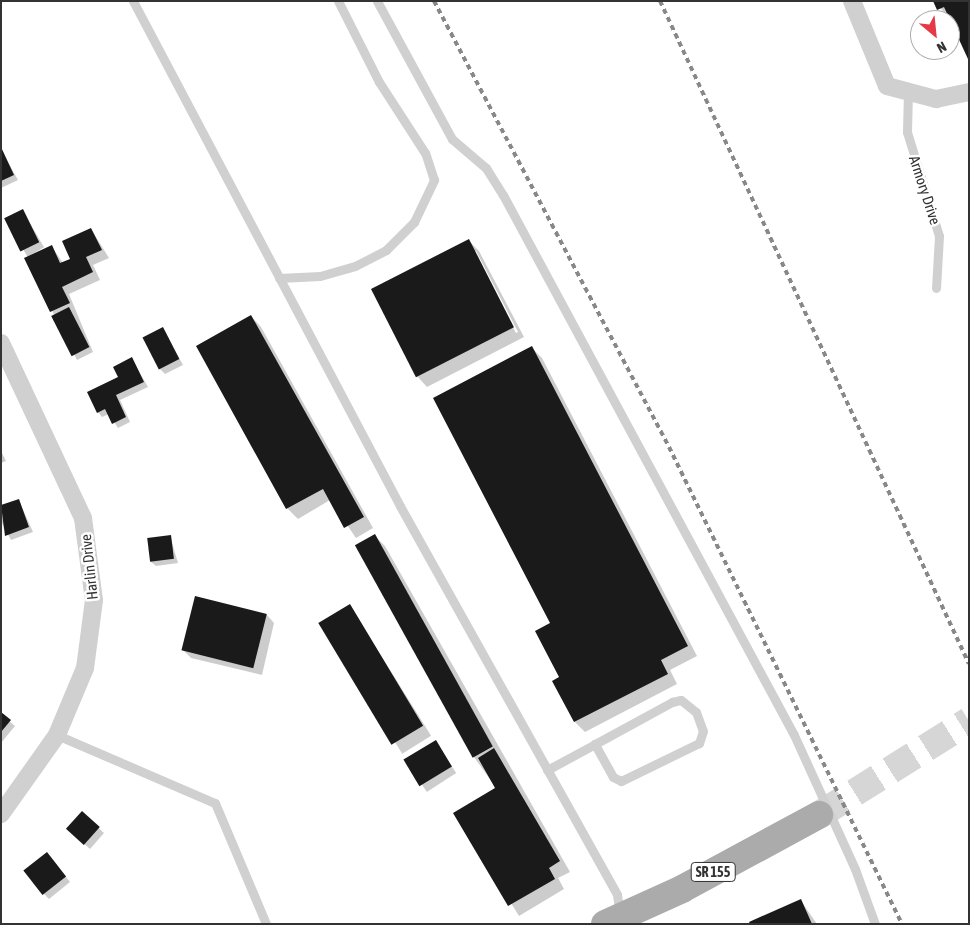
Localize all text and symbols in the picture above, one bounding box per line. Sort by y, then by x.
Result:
north arrow [910,10,960,60]
text: N [934,38,949,56]
street label: Armory Drive [905,153,945,227]
street label: Harlin Drive [77,533,101,601]
road number: SR 155 [690,860,736,884]

